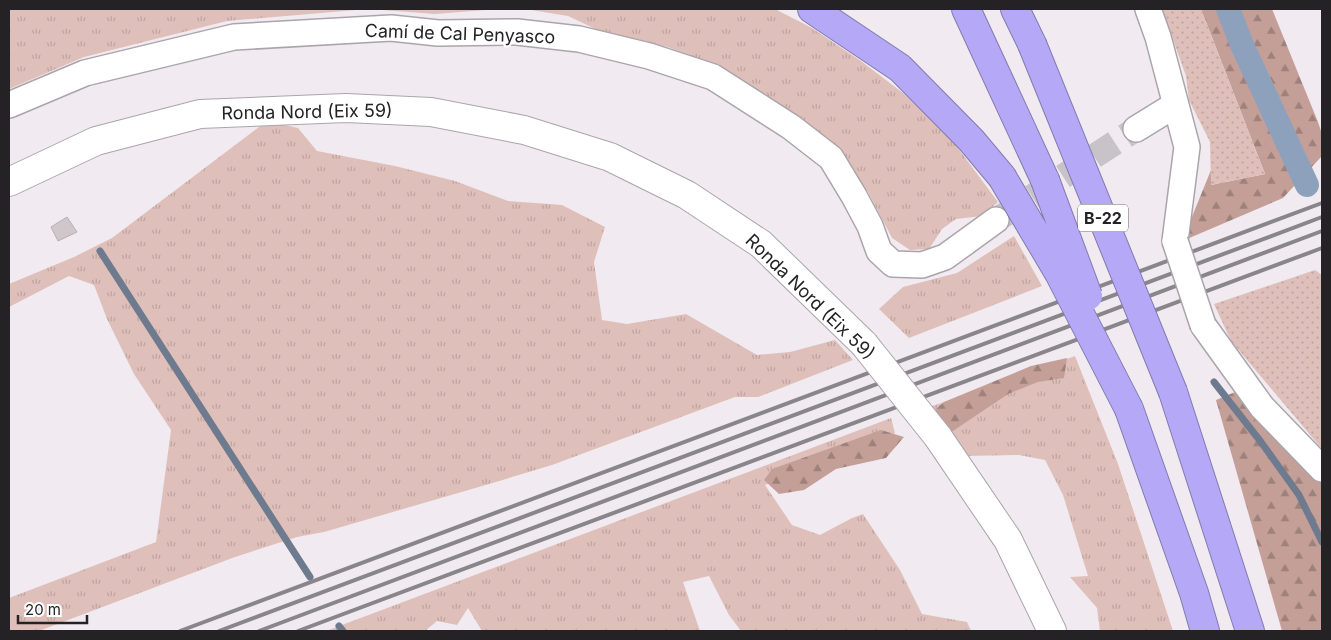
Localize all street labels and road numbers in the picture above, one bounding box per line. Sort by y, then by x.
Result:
street label: Camí de Cal Penyasco [364,20,556,47]
street label: Ronda Nord (Eix 59) [221,100,393,123]
road number: B-22 [1078,204,1128,232]
street label: Ronda Nord (Eix 59) [741,230,879,364]

